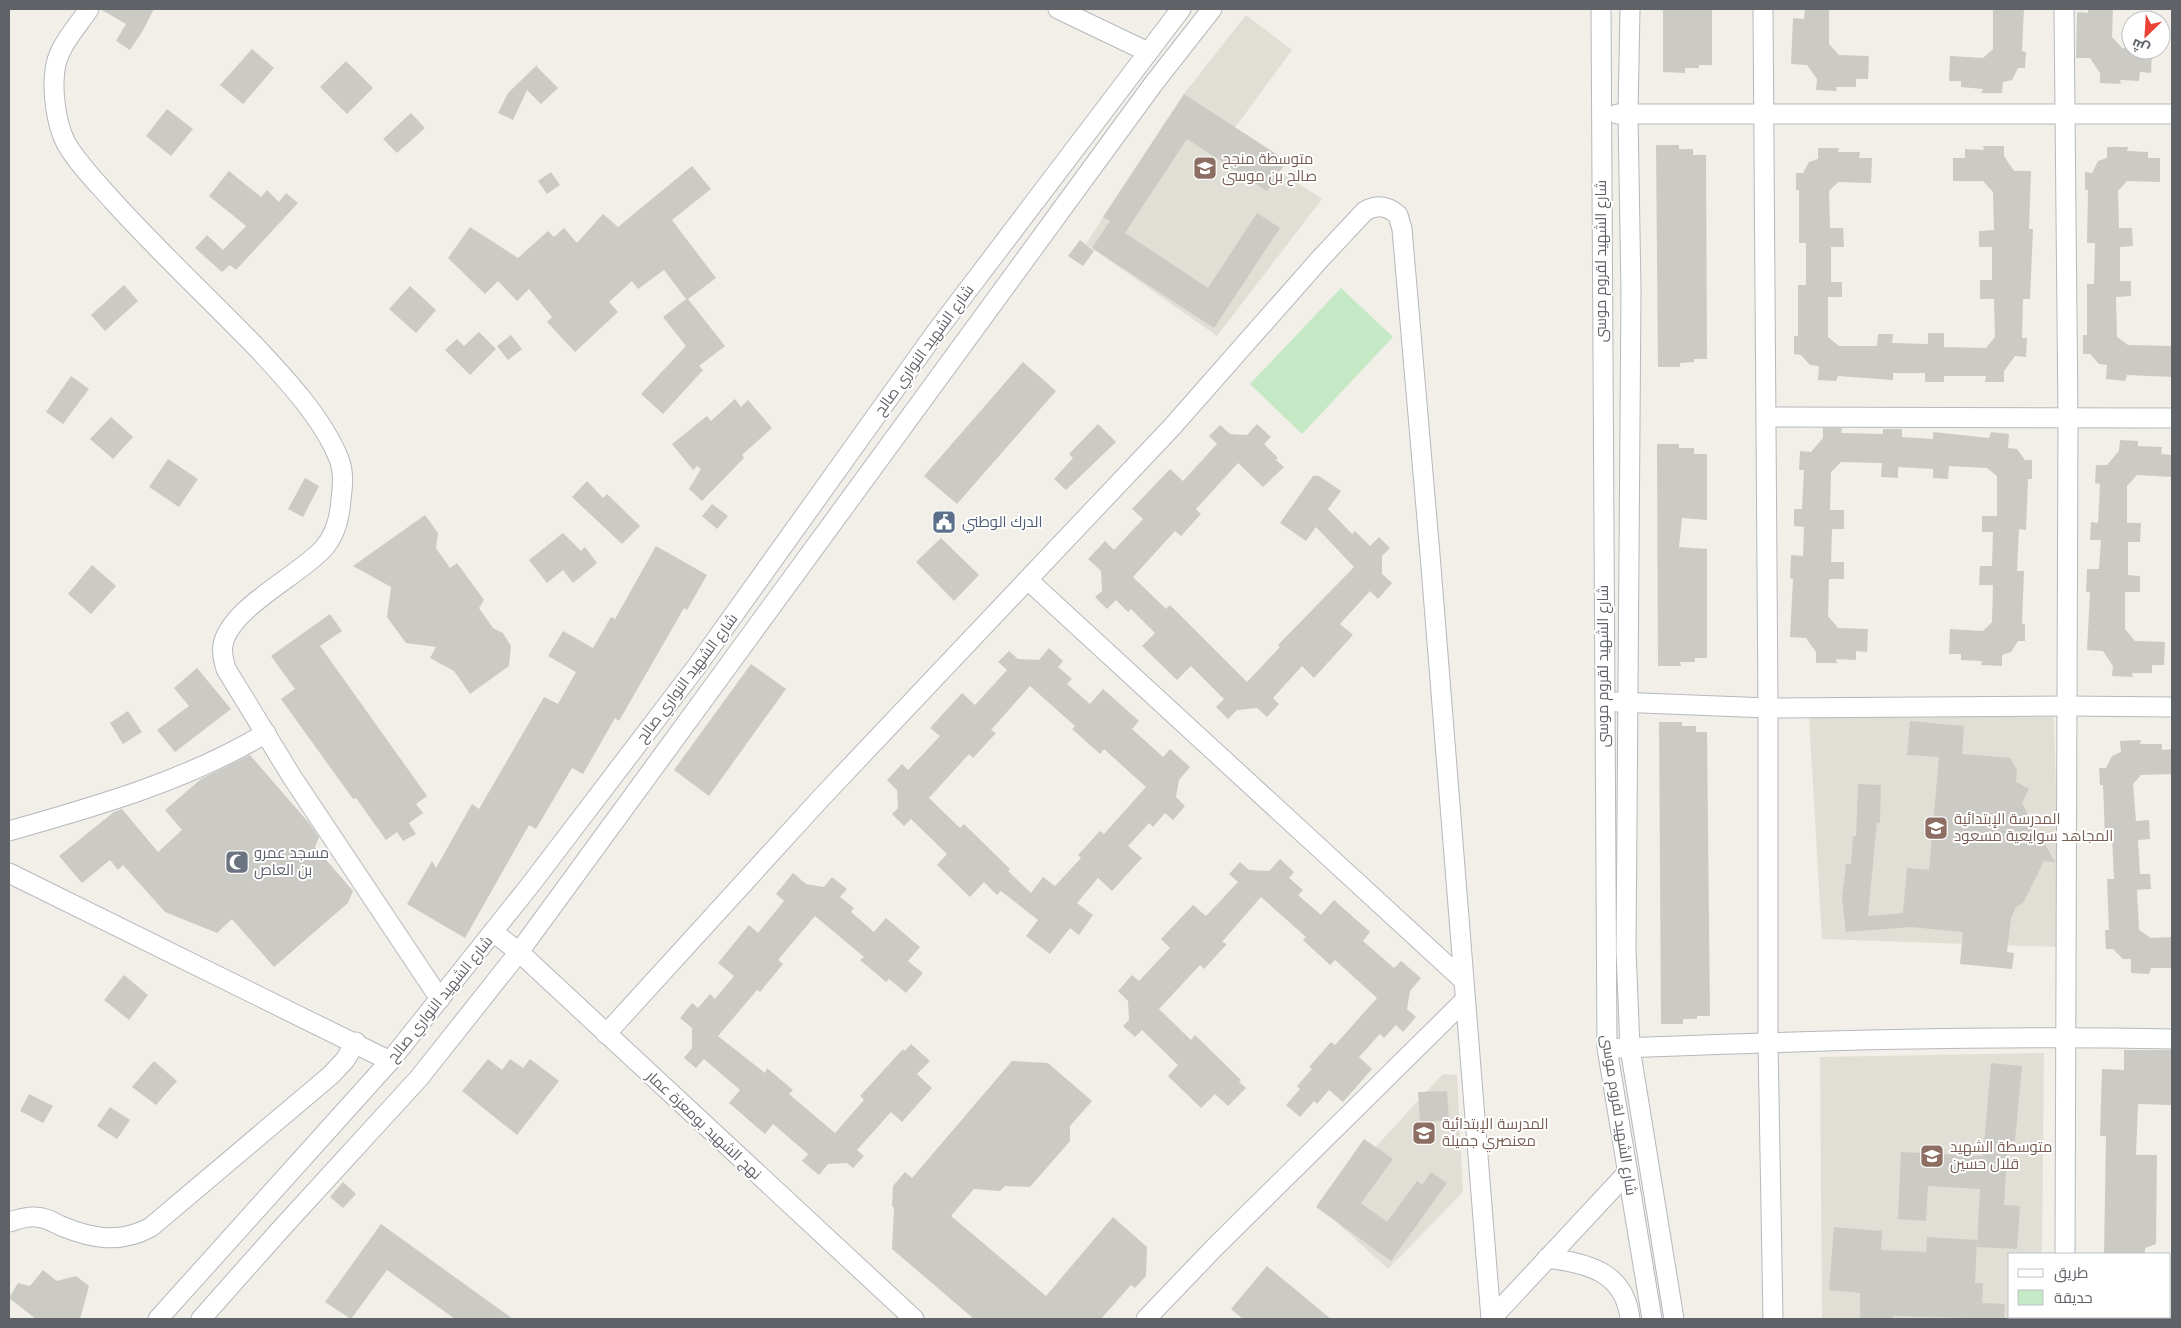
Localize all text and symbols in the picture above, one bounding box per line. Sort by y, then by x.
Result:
north arrow [2121,10,2171,60]
text: ش [2128,35,2152,60]
place label: متوسطة منجح صالح بن موسى [1222,148,1317,187]
school or university icon: متوسطة منجح صالح بن موسى [1192,155,1218,181]
street label: شارع الشهيد لقروم موسى [1590,180,1612,342]
street label: شارع الشهيد النواري صالح [869,280,980,421]
public building icon: الدرك الوطني [931,509,957,535]
place label: الدرك الوطني [962,511,1042,534]
street label: شارع الشهيد لقروم موسى [1592,585,1614,747]
street label: شارع الشهيد النواري صالح [631,609,744,748]
place label: المدرسة الإبتدائية المجاهد سوايعية مسعود [1954,808,2113,845]
school or university icon: المدرسة الإبتدائية المجاهد سوايعية مسعود [1923,815,1949,841]
place label: مسجد عمرو بن العاص [254,842,329,880]
mosque icon: مسجد عمرو بن العاص [224,849,250,875]
street label: شارع الشهيد النواري صالح [382,931,499,1068]
street label: شارع الشهيد لقروم موسى [1595,1033,1643,1197]
street label: نهج الشهيد بومعزة عمار [641,1065,767,1184]
place label: المدرسة الإبتدائية معنصري جميلة [1442,1113,1548,1153]
school or university icon: المدرسة الإبتدائية معنصري جميلة [1411,1120,1437,1146]
place label: متوسطة الشهيد قلال حسين [1950,1136,2052,1174]
school or university icon: متوسطة الشهيد قلال حسين [1919,1143,1945,1169]
legend [2008,1253,2171,1318]
text: طريق [2054,1262,2088,1283]
text: حديقة [2054,1287,2093,1307]

